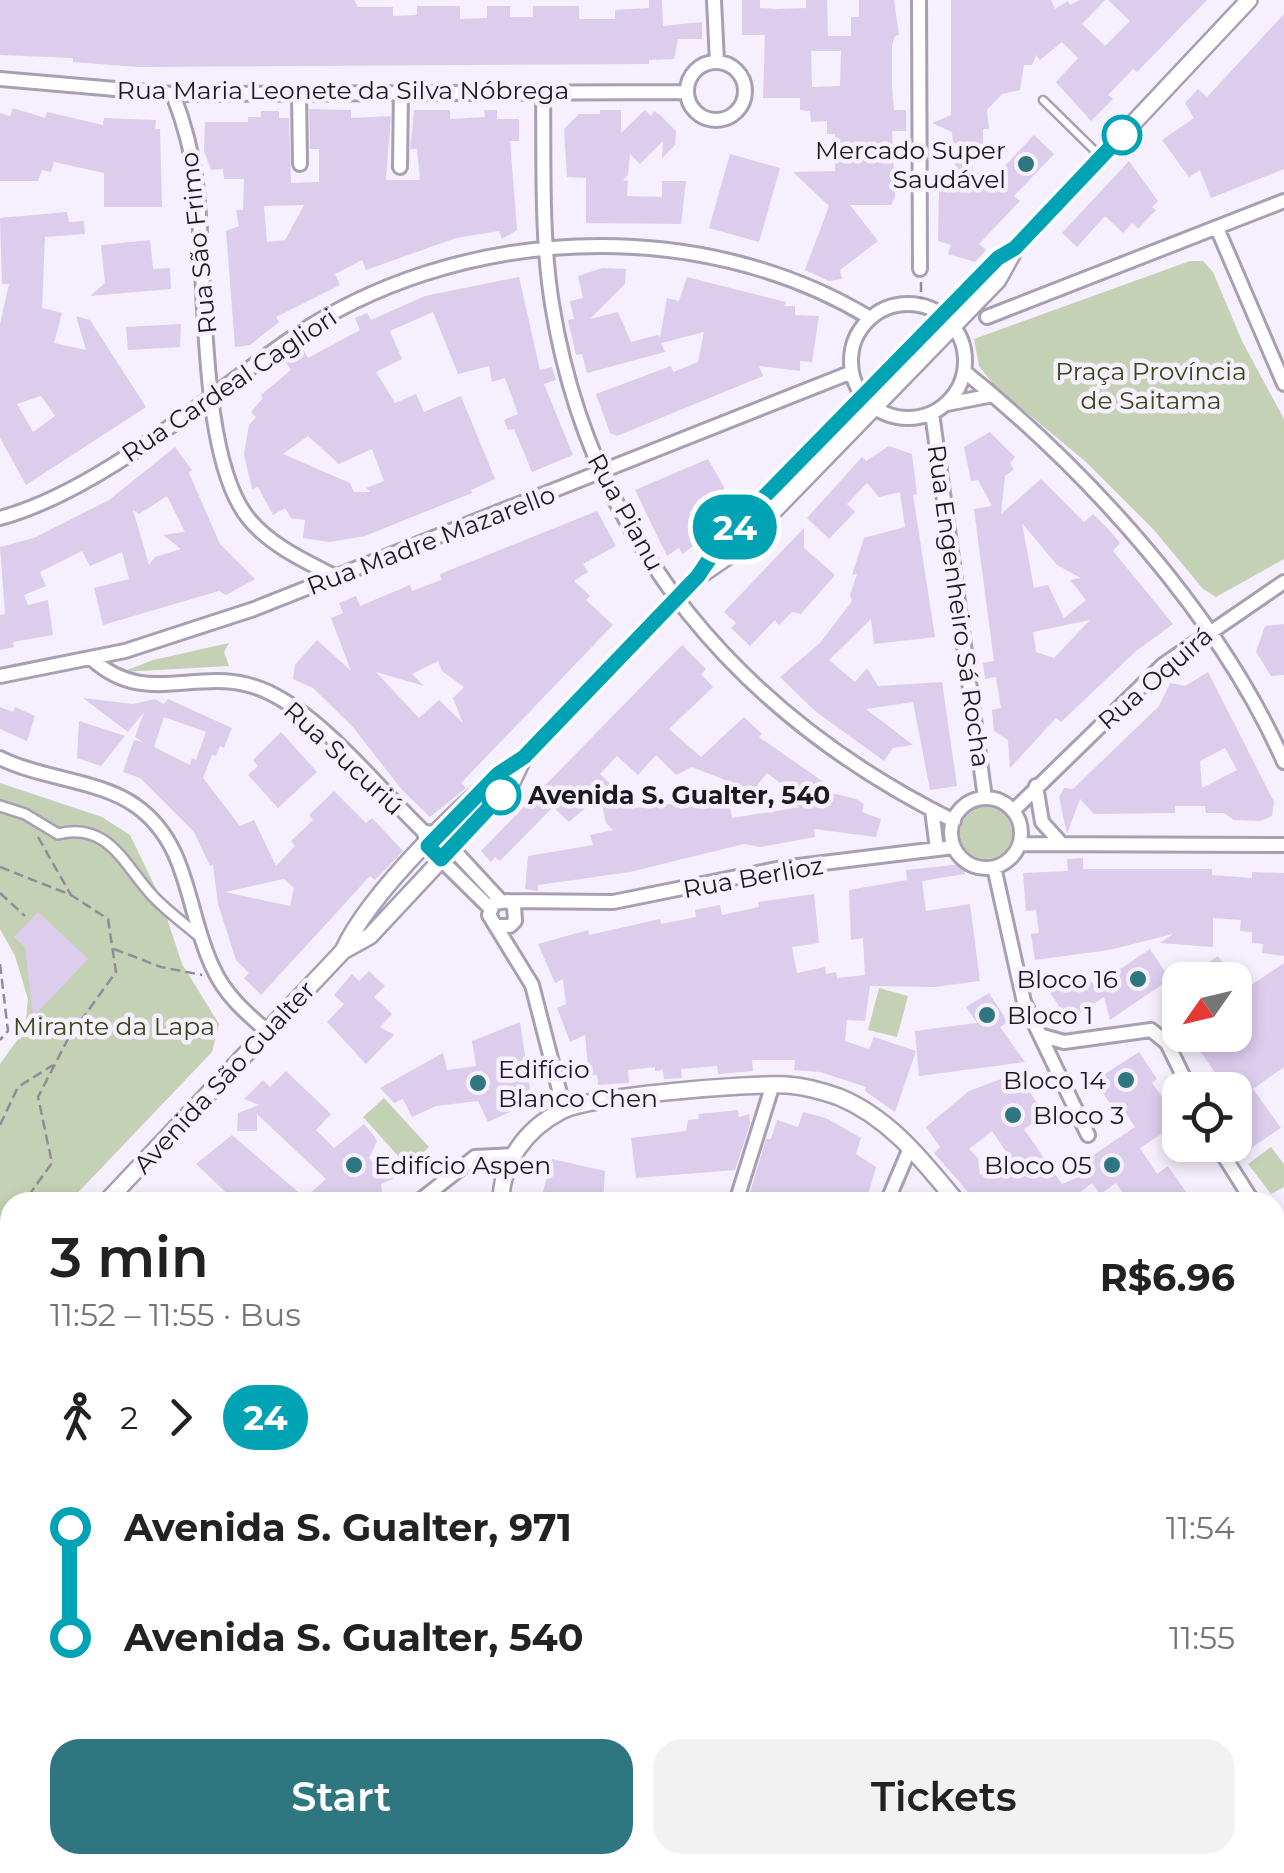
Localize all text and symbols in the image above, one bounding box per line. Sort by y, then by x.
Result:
street label: Rua Maria Leonete da Silva Nóbrega [117,75,569,105]
unlabelled marker [1103,116,1141,154]
place label: Mercado Super Saudável [815,135,1006,194]
street label: Rua São Frimo [174,151,222,335]
marker: Mercado Super Saudável [1015,153,1037,175]
street label: Rua Cardeal Cagliori [116,302,342,468]
park label: Praça Província de Saitama [1055,356,1247,415]
street label: Rua Engenheiro Sá Rocha [921,443,997,769]
street label: Rua Pianu [582,448,670,576]
street label: Rua Madre Mazarello [303,479,559,601]
line badge: 24 [690,494,780,560]
text: 24 [713,506,757,549]
street label: Rua Oquirá [1092,620,1218,736]
street label: Rua Sucuriú [278,695,410,821]
marker: Avenida S. Gualter, 540 [482,776,520,814]
place label: Avenida S. Gualter, 540 [527,780,830,810]
street label: Rua Berlioz [681,850,825,904]
north arrow [1162,962,1252,1052]
map controls [1162,962,1252,1162]
place label: Bloco 16 [1016,964,1118,994]
marker: Bloco 16 [1127,968,1149,990]
street label: Avenida São Gualter [127,975,321,1179]
place label: Bloco 1 [1007,1000,1093,1030]
marker: Bloco 1 [976,1004,998,1026]
park label: Mirante da Lapa [13,1011,215,1041]
place label: Edifício Blanco Chen [498,1054,658,1113]
place label: Bloco 14 [1003,1065,1106,1095]
marker: Bloco 14 [1115,1069,1137,1091]
marker: Edifício Blanco Chen [467,1072,489,1094]
button: locate [1162,1072,1252,1162]
place label: Bloco 3 [1033,1100,1124,1130]
marker: Bloco 3 [1002,1104,1024,1126]
place label: Edifício Aspen [374,1150,551,1180]
place label: Bloco 05 [984,1150,1092,1180]
marker: Edifício Aspen [343,1154,365,1176]
marker: Bloco 05 [1101,1154,1123,1176]
text: 3 min [50,1224,209,1291]
text: R$6.96 [1100,1254,1235,1301]
text: 11:52 – 11:55 · Bus [50,1295,301,1334]
icon: walk [50,1390,105,1445]
icon: forward [153,1390,208,1445]
text: 24 [243,1396,288,1439]
text: 2 [120,1398,138,1437]
text: Avenida S. Gualter, 971 [124,1504,572,1551]
text: 11:54 [1166,1508,1235,1547]
text: Avenida S. Gualter, 540 [124,1614,584,1661]
text: 11:55 [1169,1618,1235,1657]
button: Start [50,1739,633,1854]
button: Tickets [653,1739,1235,1854]

